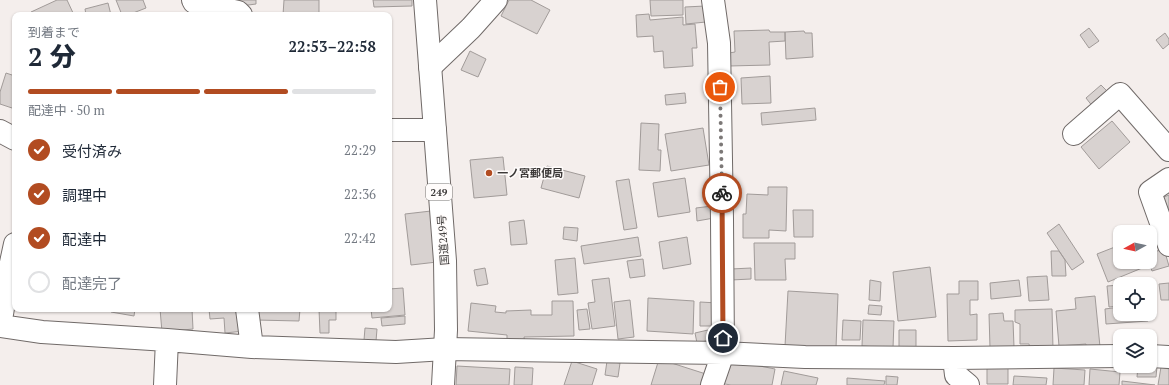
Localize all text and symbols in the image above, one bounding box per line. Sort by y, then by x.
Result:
text: 到着まで [28,23,80,41]
text: 22:53–22:58 [289,36,376,56]
text: 2 分 [28,39,76,73]
pin [703,70,737,104]
icon: bag [709,76,731,98]
text: 配達中 · 50 m [28,101,105,119]
icon: check [28,139,50,161]
text: 受付済み [62,141,122,161]
text: 22:29 [344,141,376,159]
place label: 一ノ宮郵便局 [497,166,563,180]
marker: 一ノ宮郵便局 [484,168,494,178]
courier [702,173,742,213]
icon: bike [711,182,733,204]
icon: check [28,183,50,205]
road number: 249 [426,184,452,200]
text: 調理中 [62,185,107,205]
text: 22:36 [344,185,376,203]
street label: 国道249号 [434,214,452,266]
north arrow [1113,225,1157,269]
map controls [1113,225,1157,373]
icon: check [28,227,50,249]
text: 配達中 [62,229,107,249]
text: 22:42 [344,229,376,247]
text: 配達完了 [62,273,122,293]
button: locate [1113,277,1157,321]
pin [706,321,740,355]
icon: home [712,327,734,349]
button: layers [1113,329,1157,373]

